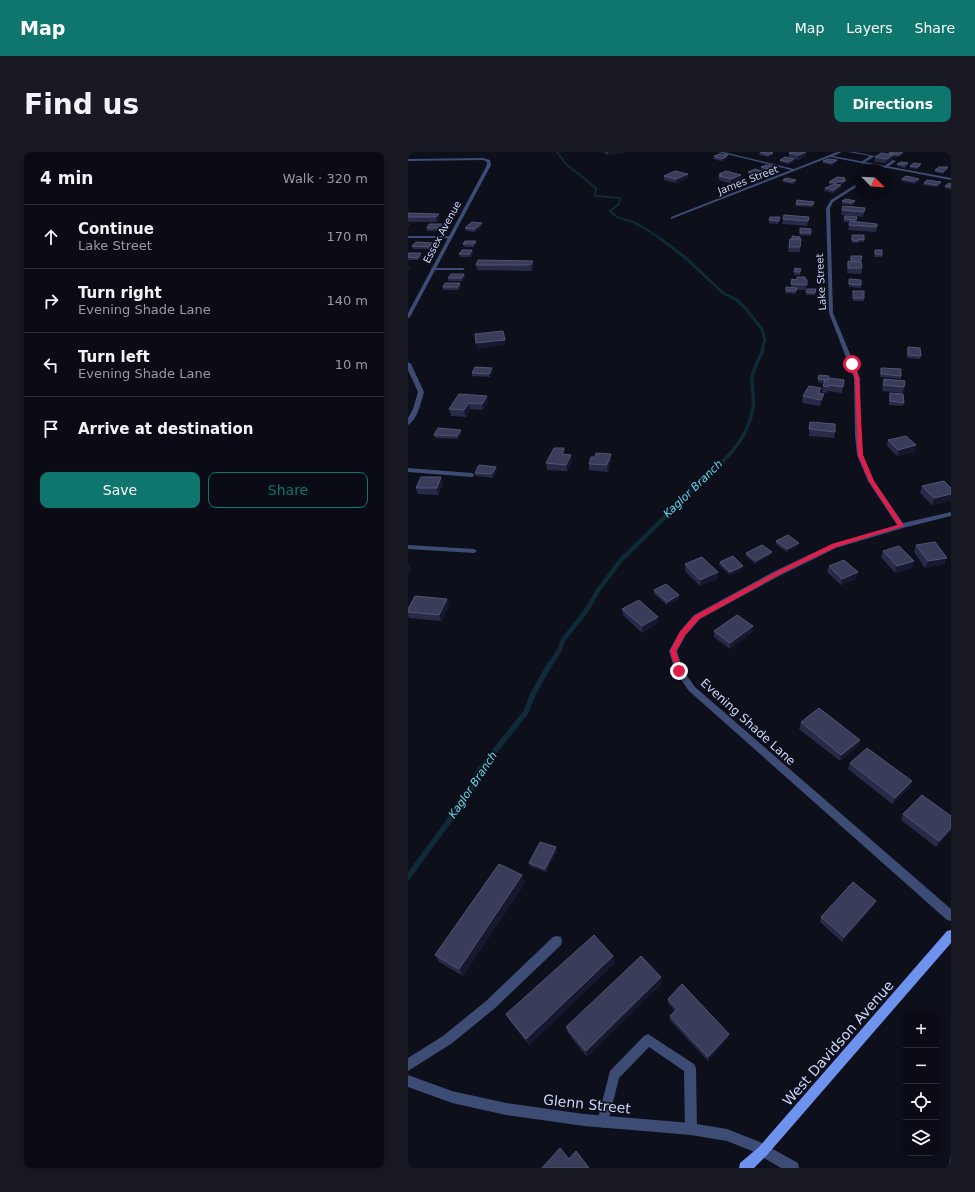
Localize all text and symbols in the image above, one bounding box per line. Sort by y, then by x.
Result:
text: Map [20,17,65,39]
text: Map [795,20,824,36]
text: Layers [846,20,893,36]
text: Share [915,20,955,36]
button: Directions [834,86,951,122]
text: Find us [24,88,139,121]
street label: James Street [715,163,780,197]
north arrow [855,164,891,200]
text: 4 min [40,168,93,188]
text: Walk · 320 m [283,171,368,186]
street label: Essex Avenue [421,199,463,265]
text: Continue [78,220,154,238]
icon: ahead [40,226,62,248]
text: 170 m [326,229,368,244]
text: Lake Street [78,238,152,253]
street label: Lake Street [814,253,828,311]
text: Turn right [78,284,162,302]
icon: right [40,290,62,312]
text: 140 m [326,293,368,308]
text: Evening Shade Lane [78,302,211,317]
text: Turn left [78,348,150,366]
icon: left [40,354,62,376]
route start [843,355,861,373]
text: 10 m [335,357,368,372]
text: Evening Shade Lane [78,366,211,381]
icon: arrive [40,418,62,440]
text: Arrive at destination [78,420,253,438]
water label: Kaglor Branch [661,458,725,520]
button: Save [40,472,200,508]
button: Share [208,472,368,508]
route end [670,662,688,680]
street label: Evening Shade Lane [698,676,798,768]
water label: Kaglor Branch [446,749,500,821]
street label: West Davidson Avenue [779,977,897,1109]
map controls [903,1012,939,1156]
button: + [903,1012,939,1048]
button: − [903,1048,939,1084]
button: locate [903,1084,939,1120]
street label: Glenn Street [542,1091,632,1117]
button: layers [903,1120,939,1156]

